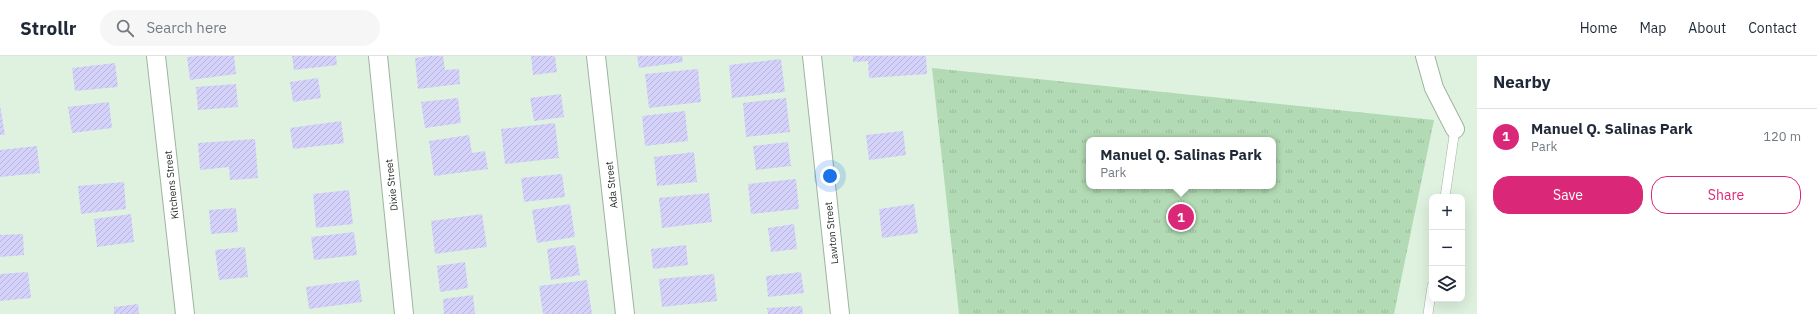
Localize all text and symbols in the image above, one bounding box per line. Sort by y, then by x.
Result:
search box [100,10,380,46]
text: Strollr [20,16,76,40]
icon: search [114,17,136,39]
text: Search here [146,18,227,37]
text: Home [1580,19,1617,37]
text: Map [1639,19,1666,37]
text: About [1688,19,1726,37]
text: Contact [1748,19,1797,37]
text: Nearby [1493,71,1551,93]
text: Manuel Q. Salinas Park [1531,119,1693,138]
text: 1 [1502,128,1510,145]
text: 120 m [1763,128,1801,145]
popup [1086,137,1276,189]
text: Park [1531,138,1557,155]
text: Manuel Q. Salinas Park [1100,145,1262,164]
street label: Kitchens Street [161,150,182,220]
street label: Dixie Street [382,158,401,212]
street label: Ada Street [603,160,620,209]
text: Park [1100,164,1126,181]
your location [820,166,840,186]
button: Save [1493,176,1643,214]
button: Share [1651,176,1801,214]
map controls [1429,194,1465,302]
button: + [1429,194,1465,230]
street label: Lawton Street [822,201,841,265]
pin: 1 [1168,202,1194,232]
button: − [1429,230,1465,266]
button: layers [1429,266,1465,302]

